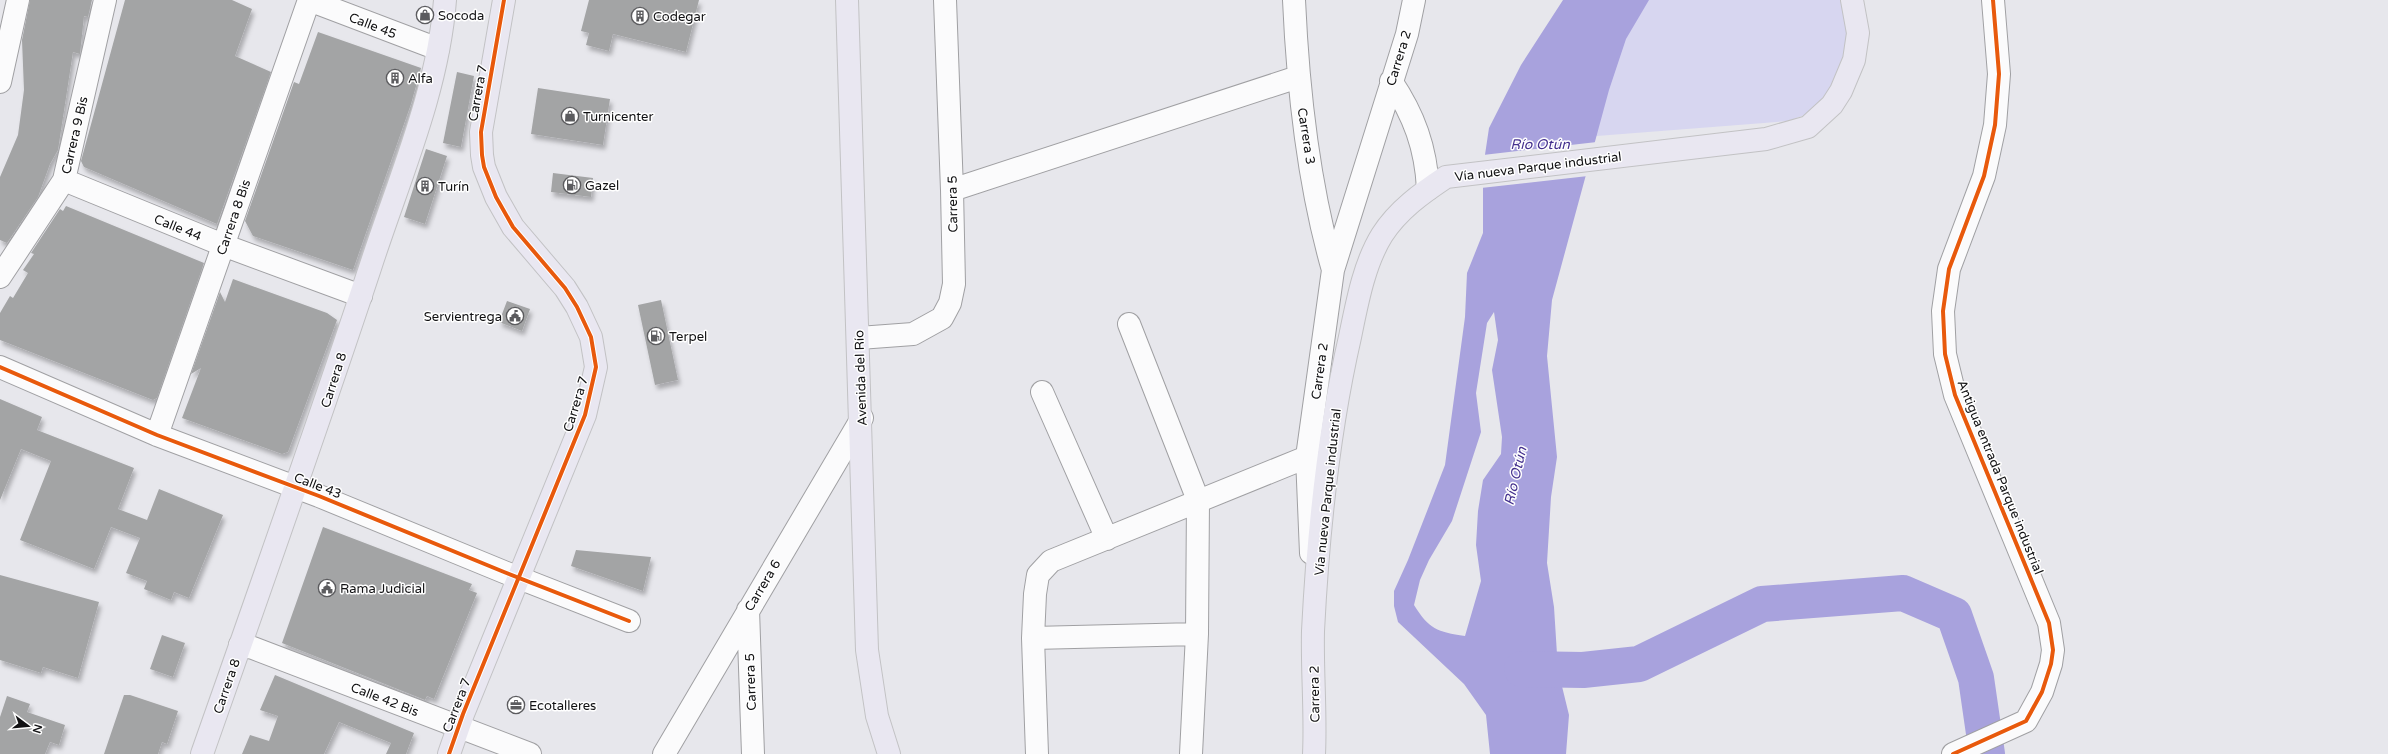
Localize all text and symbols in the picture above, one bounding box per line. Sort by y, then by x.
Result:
shop icon: Socoda [415,5,435,25]
building icon: Codegar [630,6,650,26]
place label: Socoda [438,8,484,24]
place label: Codegar [653,9,706,25]
street label: Calle 45 [346,10,399,42]
street label: Carrera 2 [1383,29,1415,88]
street label: Carrera 7 [465,64,491,123]
building icon: Alfa [385,68,405,88]
place label: Alfa [408,71,433,87]
street label: Carrera 9 Bis [58,95,92,176]
shop icon: Turnicenter [560,106,580,126]
street label: Carrera 3 [1294,107,1318,166]
place label: Turnicenter [583,109,653,125]
water label: Río Otún [1510,136,1570,153]
street label: Vía nueva Parque industrial [1454,149,1622,185]
fuel station icon: Gazel [562,175,582,195]
street label: Carrera 5 [945,175,961,233]
building icon: Turín [415,176,435,196]
street label: Carrera 8 Bis [214,177,254,257]
place label: Gazel [585,178,619,194]
place label: Turín [438,179,469,195]
street label: Calle 44 [151,211,204,245]
public building icon: Servientrega [505,306,525,326]
place label: Servientrega [424,309,502,325]
fuel station icon: Terpel [646,326,666,346]
place label: Terpel [669,329,707,345]
street label: Avenida del Río [851,330,871,426]
street label: Carrera 2 [1308,342,1332,401]
street label: Carrera 8 [317,351,350,410]
street label: Carrera 7 [560,375,592,434]
street label: Antigua entrada Parque industrial [1954,378,2046,577]
street label: Vía nueva Parque industrial [1311,408,1345,576]
water label: Río Otún [1501,445,1531,507]
street label: Calle 43 [291,470,344,502]
street label: Carrera 6 [741,557,784,614]
public building icon: Rama Judicial [317,578,337,598]
place label: Rama Judicial [340,581,425,597]
street label: Carrera 5 [742,653,760,711]
street label: Carrera 8 [210,657,244,716]
street label: Carrera 2 [1307,665,1323,723]
street label: Carrera 7 [439,676,475,735]
street label: Calle 42 Bis [348,680,421,720]
office icon: Ecotalleres [506,695,526,715]
place label: Ecotalleres [529,698,596,714]
north arrow [8,706,48,746]
text: N [30,723,45,735]

